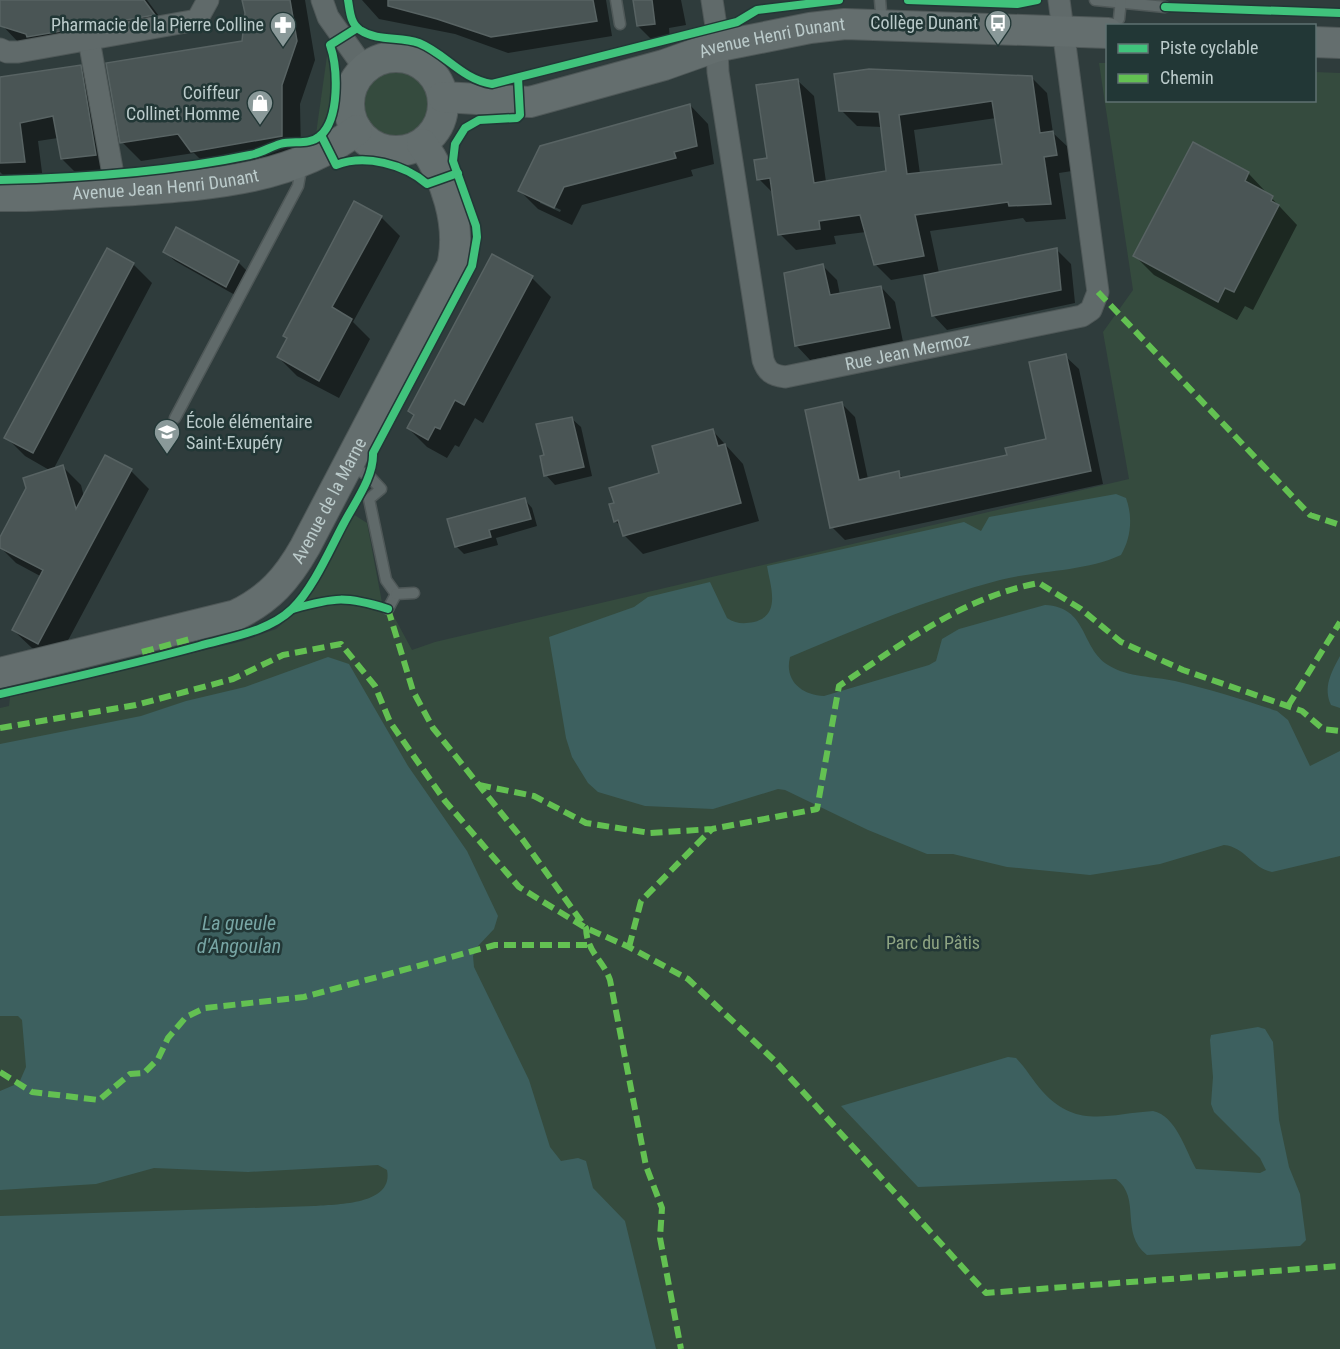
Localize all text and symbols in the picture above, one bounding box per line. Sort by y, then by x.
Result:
bus stop icon: Collège Dunant [983,8,1013,46]
pharmacy icon: Pharmacie de la Pierre Colline [268,10,298,48]
place label: Collège Dunant [870,12,978,33]
street label: Avenue Henri Dunant [696,13,846,62]
place label: Pharmacie de la Pierre Colline [51,14,264,35]
legend [1106,24,1316,102]
text: Piste cyclable [1160,37,1258,58]
text: Chemin [1160,67,1214,88]
place label: Coiffeur Collinet Homme [126,82,241,124]
shop icon: Coiffeur Collinet Homme [245,88,275,126]
street label: Avenue Jean Henri Dunant [72,164,261,204]
street label: Rue Jean Mermoz [843,328,972,374]
place label: École élémentaire Saint-Exupéry [186,411,312,453]
school or university icon: École élémentaire Saint-Exupéry [152,417,182,455]
street label: Avenue de la Marne [287,434,370,567]
water label: La gueule d'Angoulan [197,911,281,958]
park label: Parc du Pâtis [886,932,980,953]

